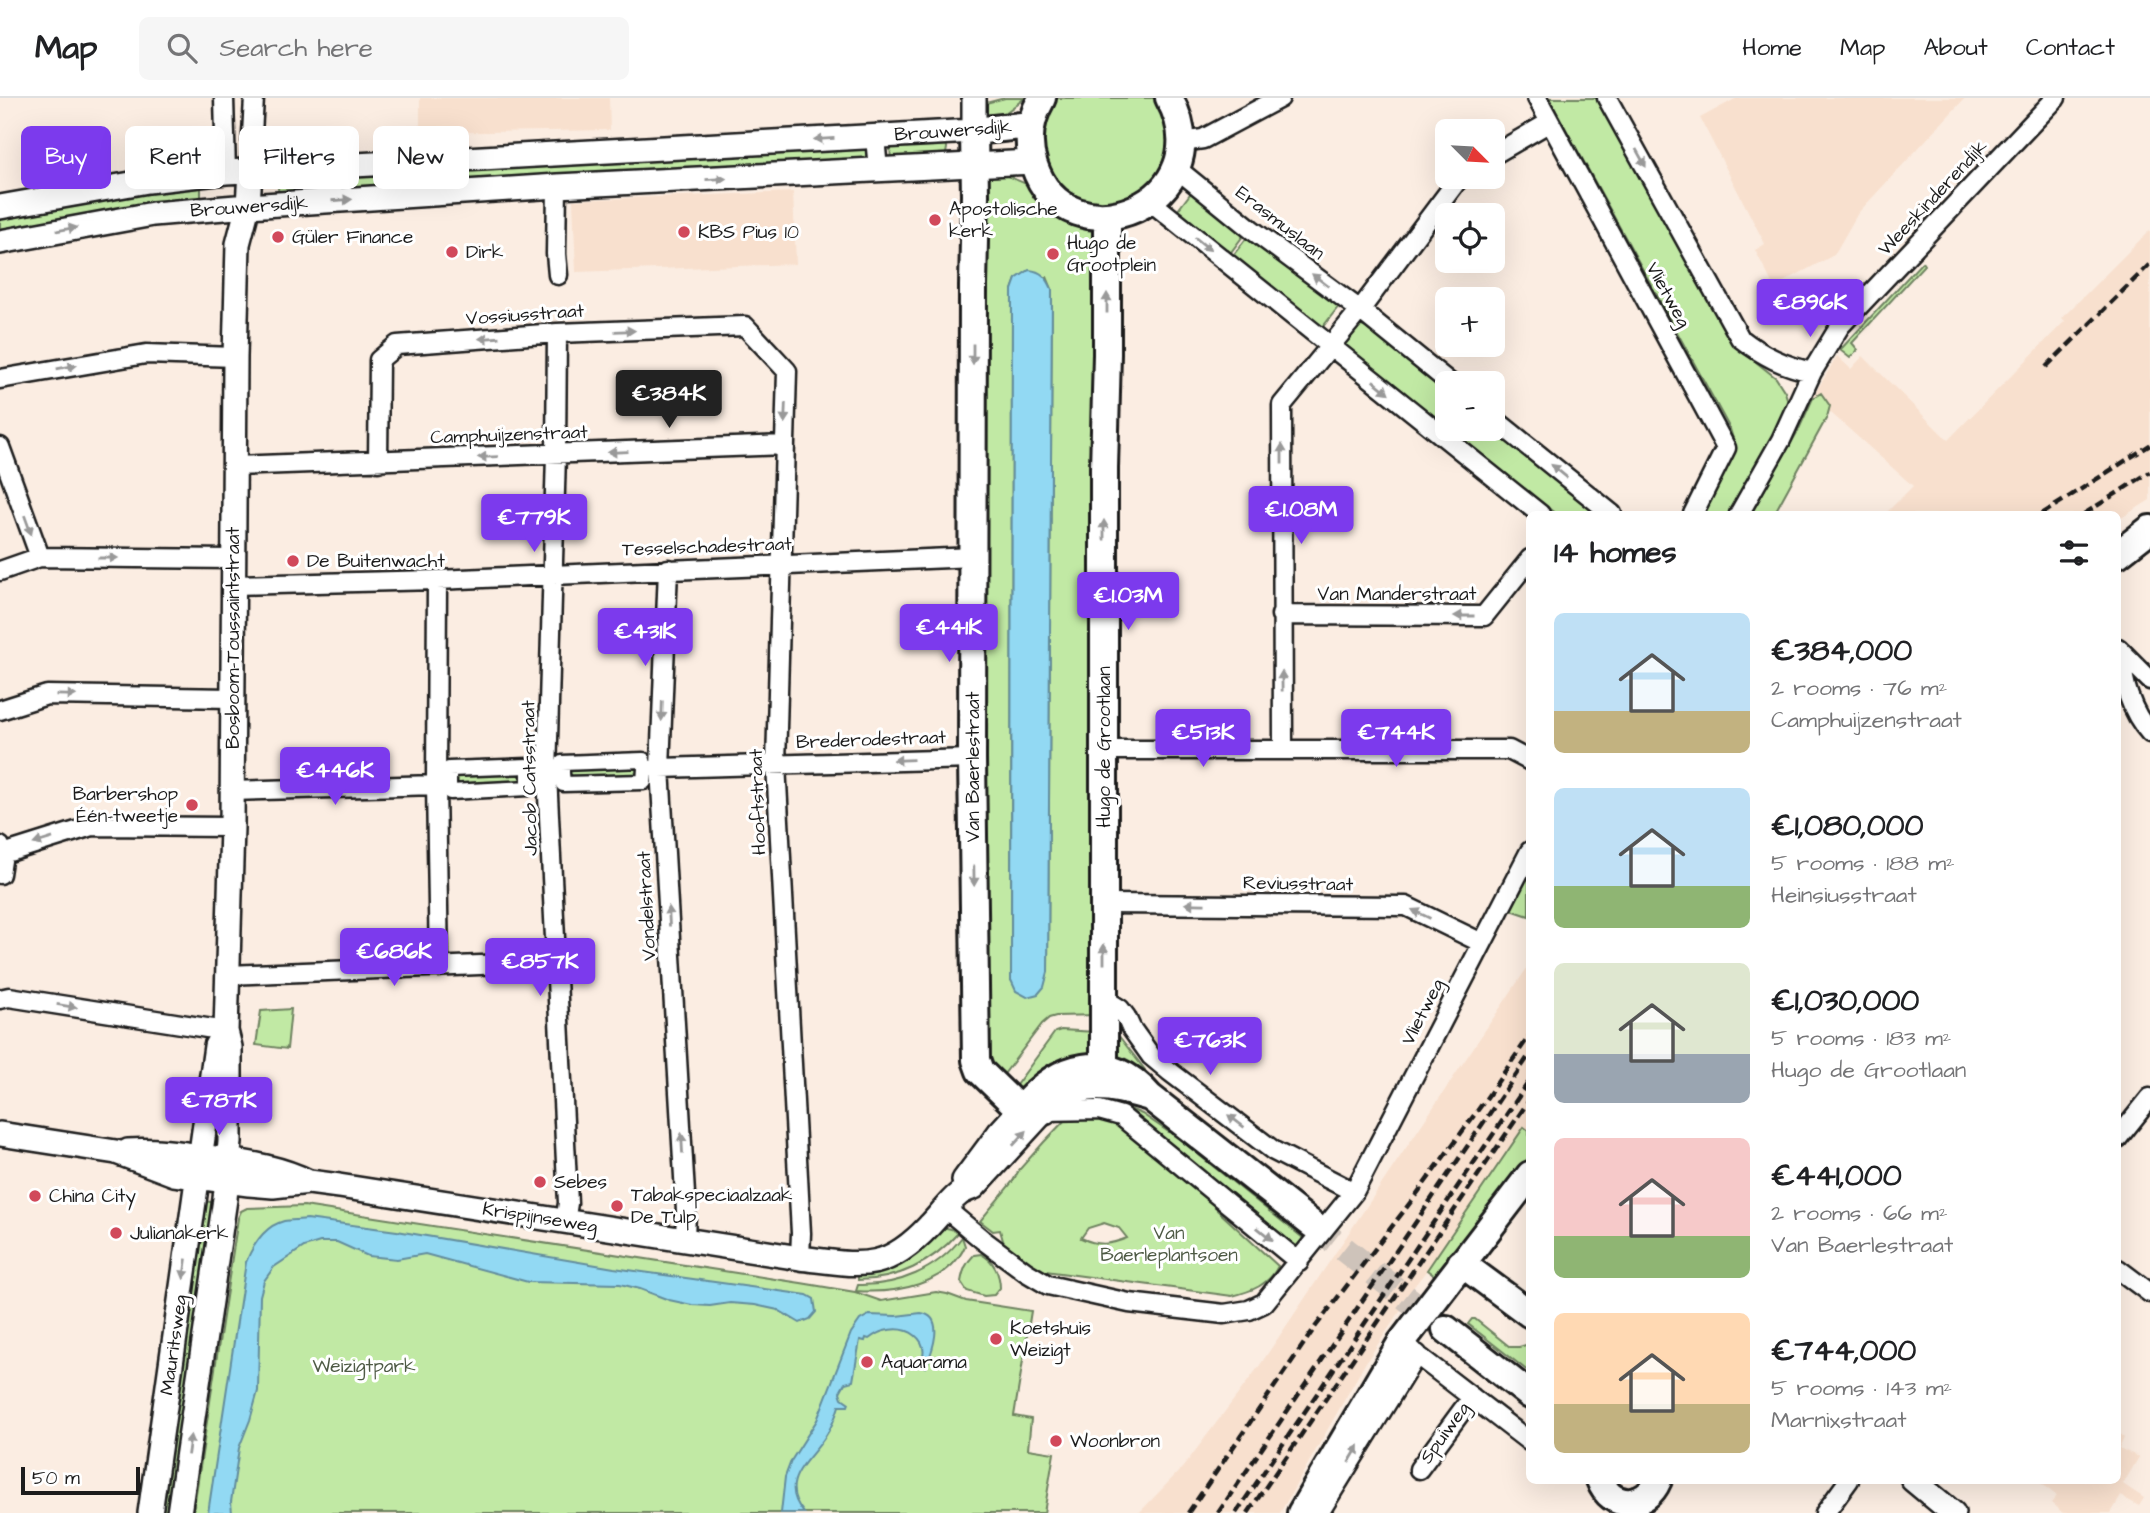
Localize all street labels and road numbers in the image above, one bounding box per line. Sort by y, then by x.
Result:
street label: Brouwersdijk [893,113,1013,149]
street label: Weeskinderendijk [1872,134,1994,262]
street label: Erasmuslaan [1230,180,1330,266]
street label: Brouwersdijk [189,189,309,225]
street label: Vlietweg [1638,257,1697,333]
street label: Vossiusstraat [465,297,585,333]
street label: Camphuijzenstraat [430,419,589,451]
street label: Bosboom-Toussaintstraat [220,527,247,749]
street label: Tesselschadestraat [622,531,793,563]
street label: Van Manderstraat [1318,581,1477,608]
street label: Hugo de Grootlaan [1091,666,1119,828]
street label: Van Baerlestraat [960,691,987,842]
street label: Jacob Catsstraat [515,700,545,856]
street label: Brederodestraat [795,724,947,756]
street label: Hooftstraat [743,748,773,856]
street label: Vondelstraat [631,850,663,962]
street label: Reviusstraat [1243,870,1354,898]
street label: Vlietweg [1395,974,1452,1050]
street label: Krispijnseweg [480,1196,600,1241]
street label: Mauritsweg [154,1293,195,1397]
street label: Spuiweg [1413,1396,1478,1470]

